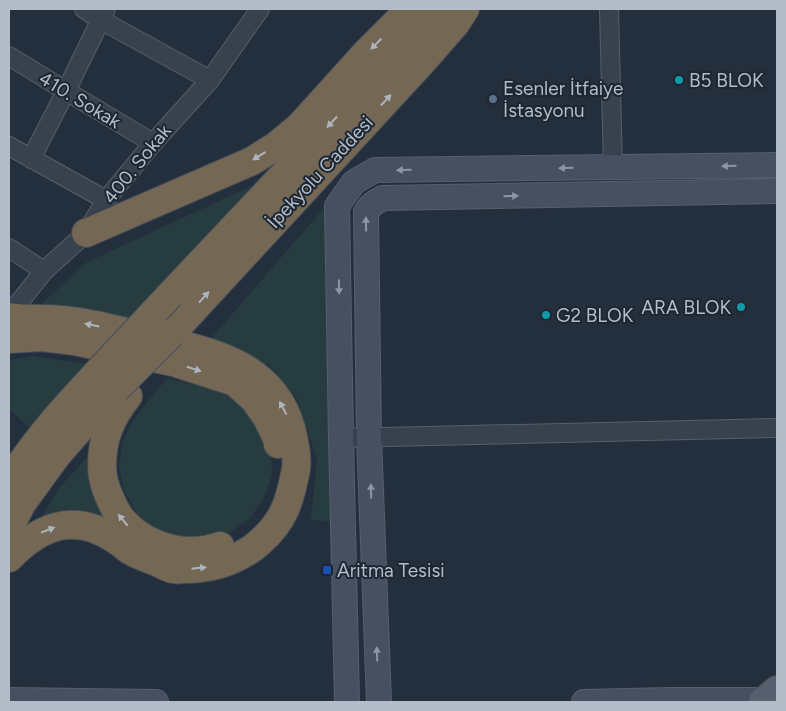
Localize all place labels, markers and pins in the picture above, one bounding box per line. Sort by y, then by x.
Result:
place label: B5 BLOK [689,69,764,92]
marker: B5 BLOK [673,74,685,86]
place label: Esenler İtfaiye İstasyonu [503,77,623,122]
marker: Esenler İtfaiye İstasyonu [487,93,499,105]
place label: ARA BLOK [641,296,731,319]
marker: ARA BLOK [735,301,747,313]
place label: G2 BLOK [556,304,634,327]
marker: G2 BLOK [540,309,552,321]
place label: Aritma Tesisi [337,559,445,582]
marker: Aritma Tesisi [321,564,333,576]

